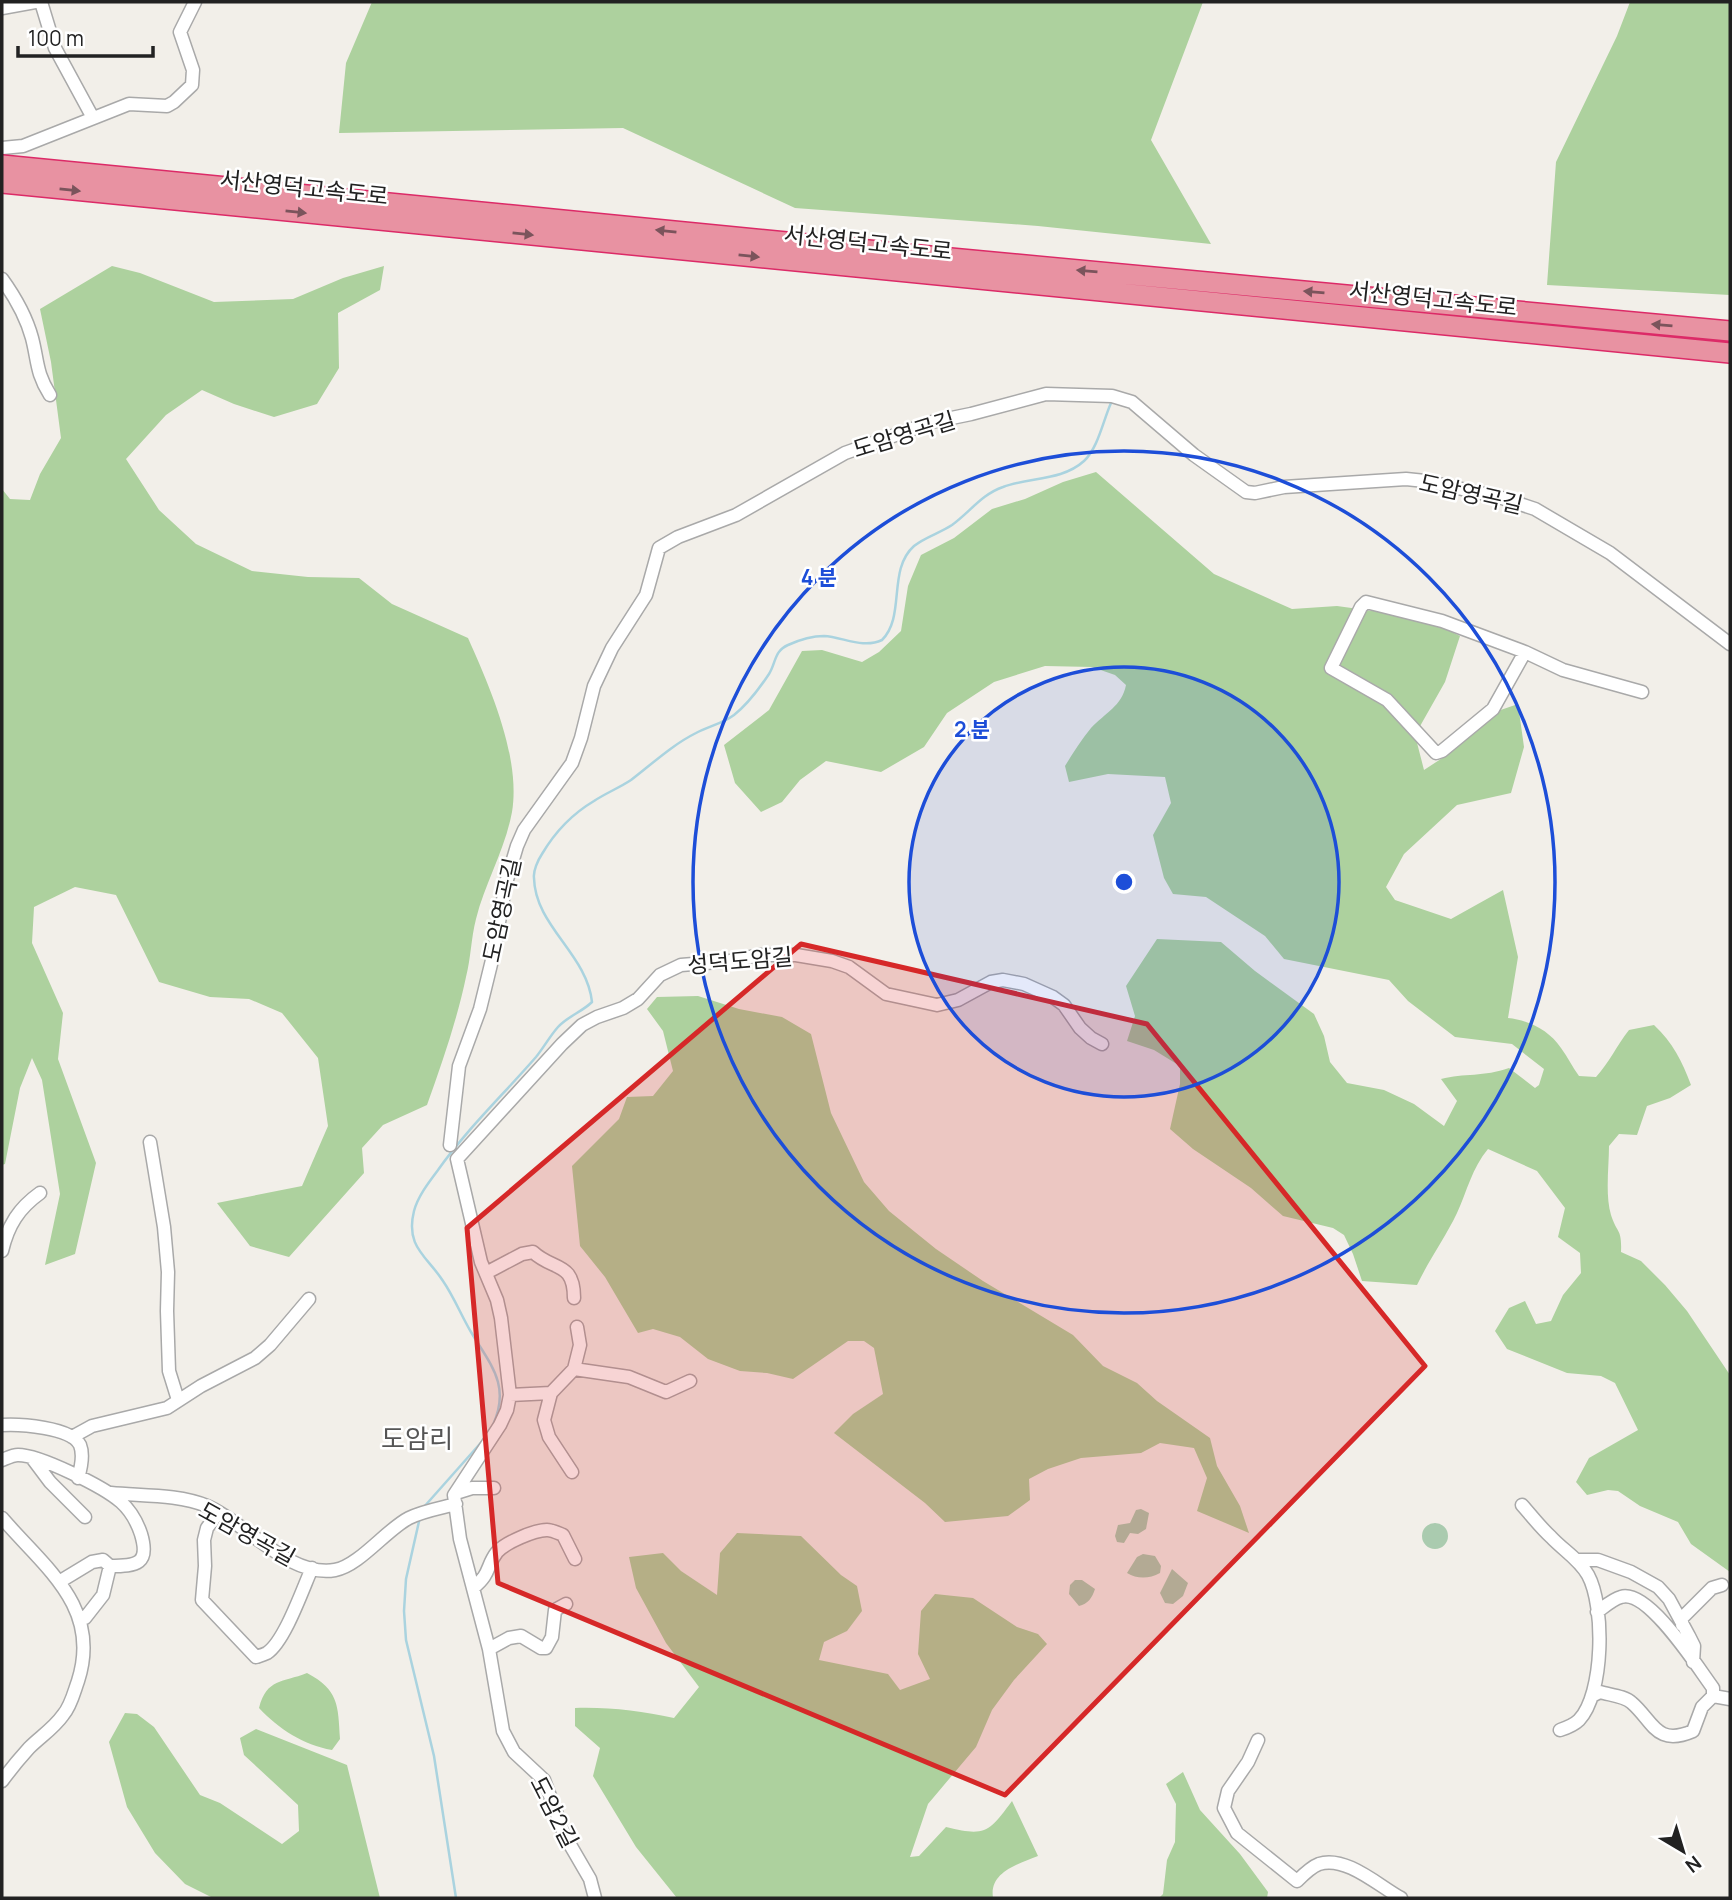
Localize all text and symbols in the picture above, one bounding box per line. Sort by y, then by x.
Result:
scale bar [18,14,152,58]
text: 100 m [28,24,84,52]
street label: 서산영덕고속도로 [218,162,390,212]
one-way arrow [59,185,81,196]
one-way arrow [285,207,307,218]
street label: 서산영덕고속도로 [782,217,954,267]
one-way arrow [655,225,677,236]
one-way arrow [512,229,534,240]
one-way arrow [738,251,760,262]
one-way arrow [1076,265,1098,276]
street label: 서산영덕고속도로 [1347,273,1519,323]
one-way arrow [1303,286,1325,297]
one-way arrow [1651,319,1673,330]
street label: 도암영곡길 [848,403,959,465]
street label: 도암영곡길 [1416,466,1526,521]
text: 4 분 [801,563,837,591]
text: 2 분 [954,715,990,743]
street label: 도암영곡길 [474,855,528,965]
centre of rings [1112,870,1136,894]
street label: 성덕도암길 [686,939,794,981]
district label: 도암리 [381,1420,453,1456]
street label: 도암영곡길 [193,1493,302,1573]
street label: 도암2길 [523,1770,587,1853]
north arrow [1648,1816,1718,1886]
text: N [1680,1850,1707,1879]

